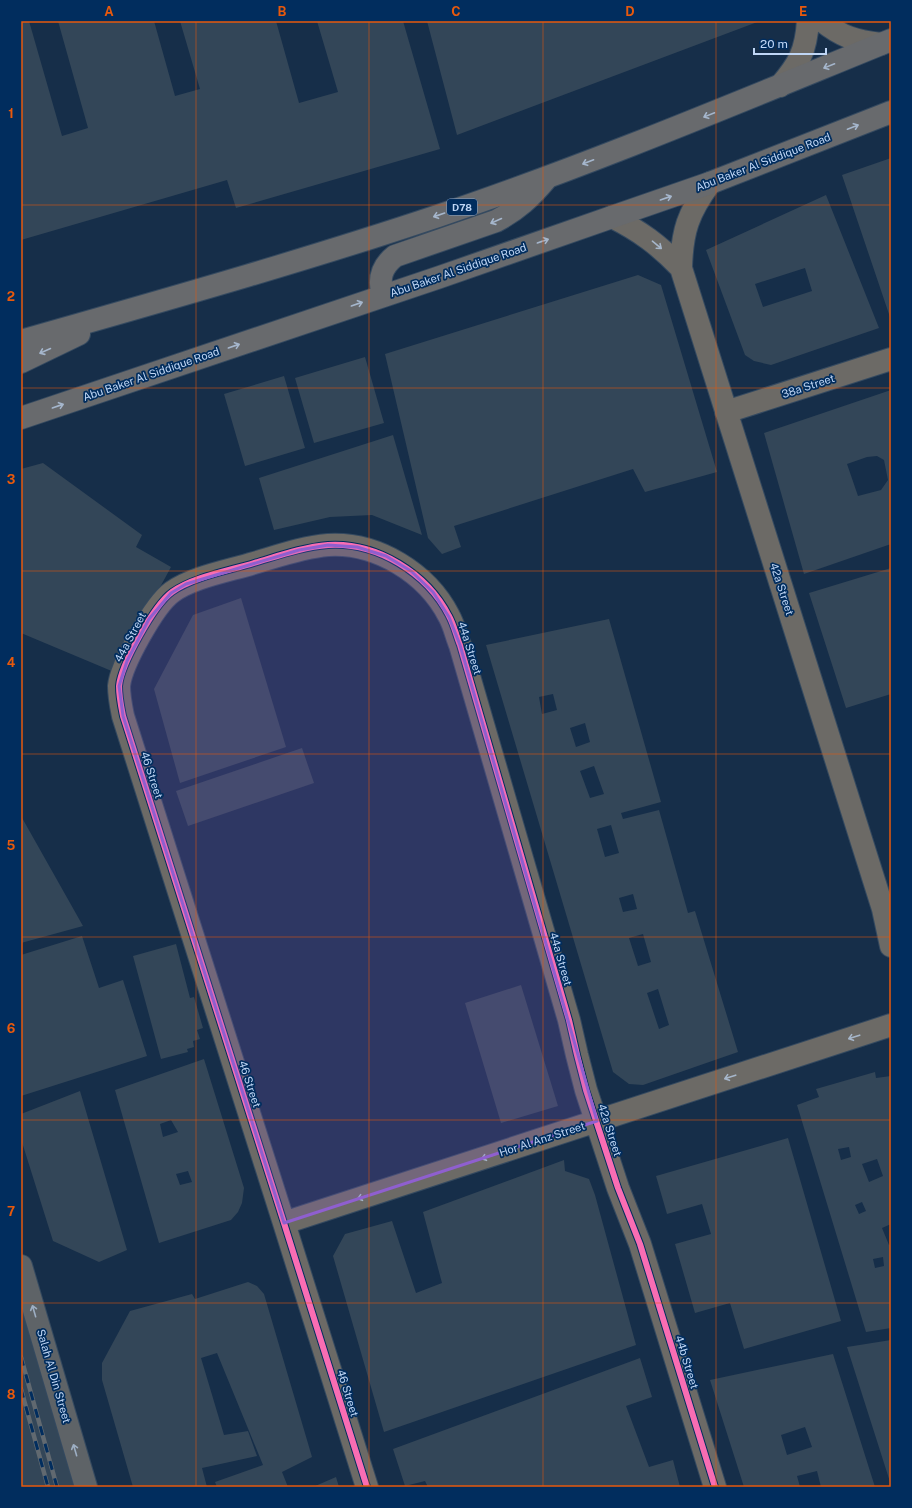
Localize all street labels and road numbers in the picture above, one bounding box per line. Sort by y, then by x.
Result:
street label: Abu Baker Al Siddique Road [694,131,832,193]
road number: D78 [447,199,477,215]
street label: Abu Baker Al Siddique Road [388,241,528,299]
street label: Abu Baker Al Siddique Road [81,345,221,403]
street label: 38a Street [780,372,836,400]
street label: 42a Street [768,561,796,617]
street label: 44a Street [112,610,148,664]
street label: 44a Street [456,620,484,676]
street label: 46 Street [139,750,165,800]
street label: 44a Street [548,931,574,987]
street label: 46 Street [237,1059,263,1109]
street label: 42a Street [596,1102,624,1158]
street label: Hor Al Anz Street [498,1119,586,1159]
street label: Salah Al Din Street [35,1328,73,1424]
street label: 44b Street [673,1334,701,1390]
street label: 46 Street [335,1368,361,1418]

